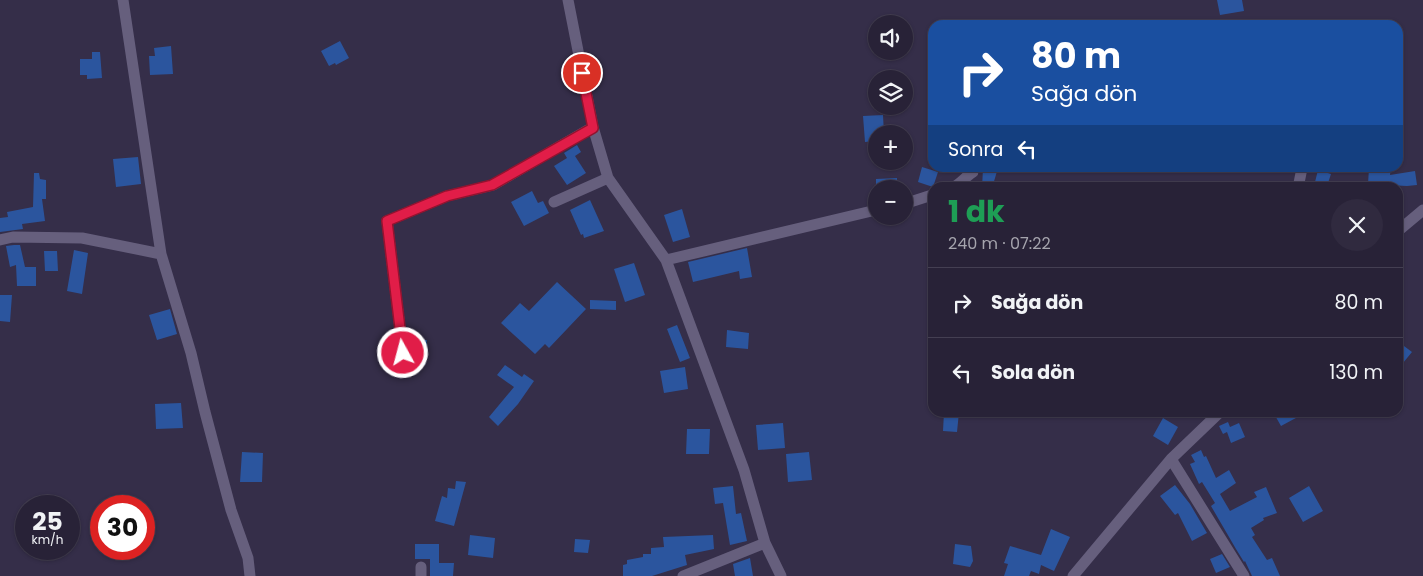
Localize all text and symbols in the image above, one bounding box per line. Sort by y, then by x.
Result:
map controls [868,15,913,225]
button: sound [868,15,913,60]
text: 80 m [1031,31,1121,80]
icon: right [948,40,1013,105]
pin [561,52,603,94]
icon: arrive [568,59,596,87]
button: layers [868,70,913,115]
text: Sağa dön [1031,78,1137,109]
button: + [868,125,913,170]
icon: left [1013,135,1041,163]
text: Sonra [948,136,1003,163]
button: − [868,180,913,225]
text: 1 dk [948,190,1005,233]
button: close [1331,199,1383,251]
text: 240 m · 07:22 [948,232,1051,255]
icon: right [948,289,976,317]
text: Sağa dön [991,289,1083,316]
text: 80 m [1334,289,1383,316]
position arrow [376,326,428,378]
icon: left [948,359,976,387]
text: Sola dön [991,359,1075,386]
text: 130 m [1329,359,1383,386]
speed limit sign: 30 [90,495,155,560]
text: 25 [32,504,63,539]
text: km/h [32,531,63,548]

